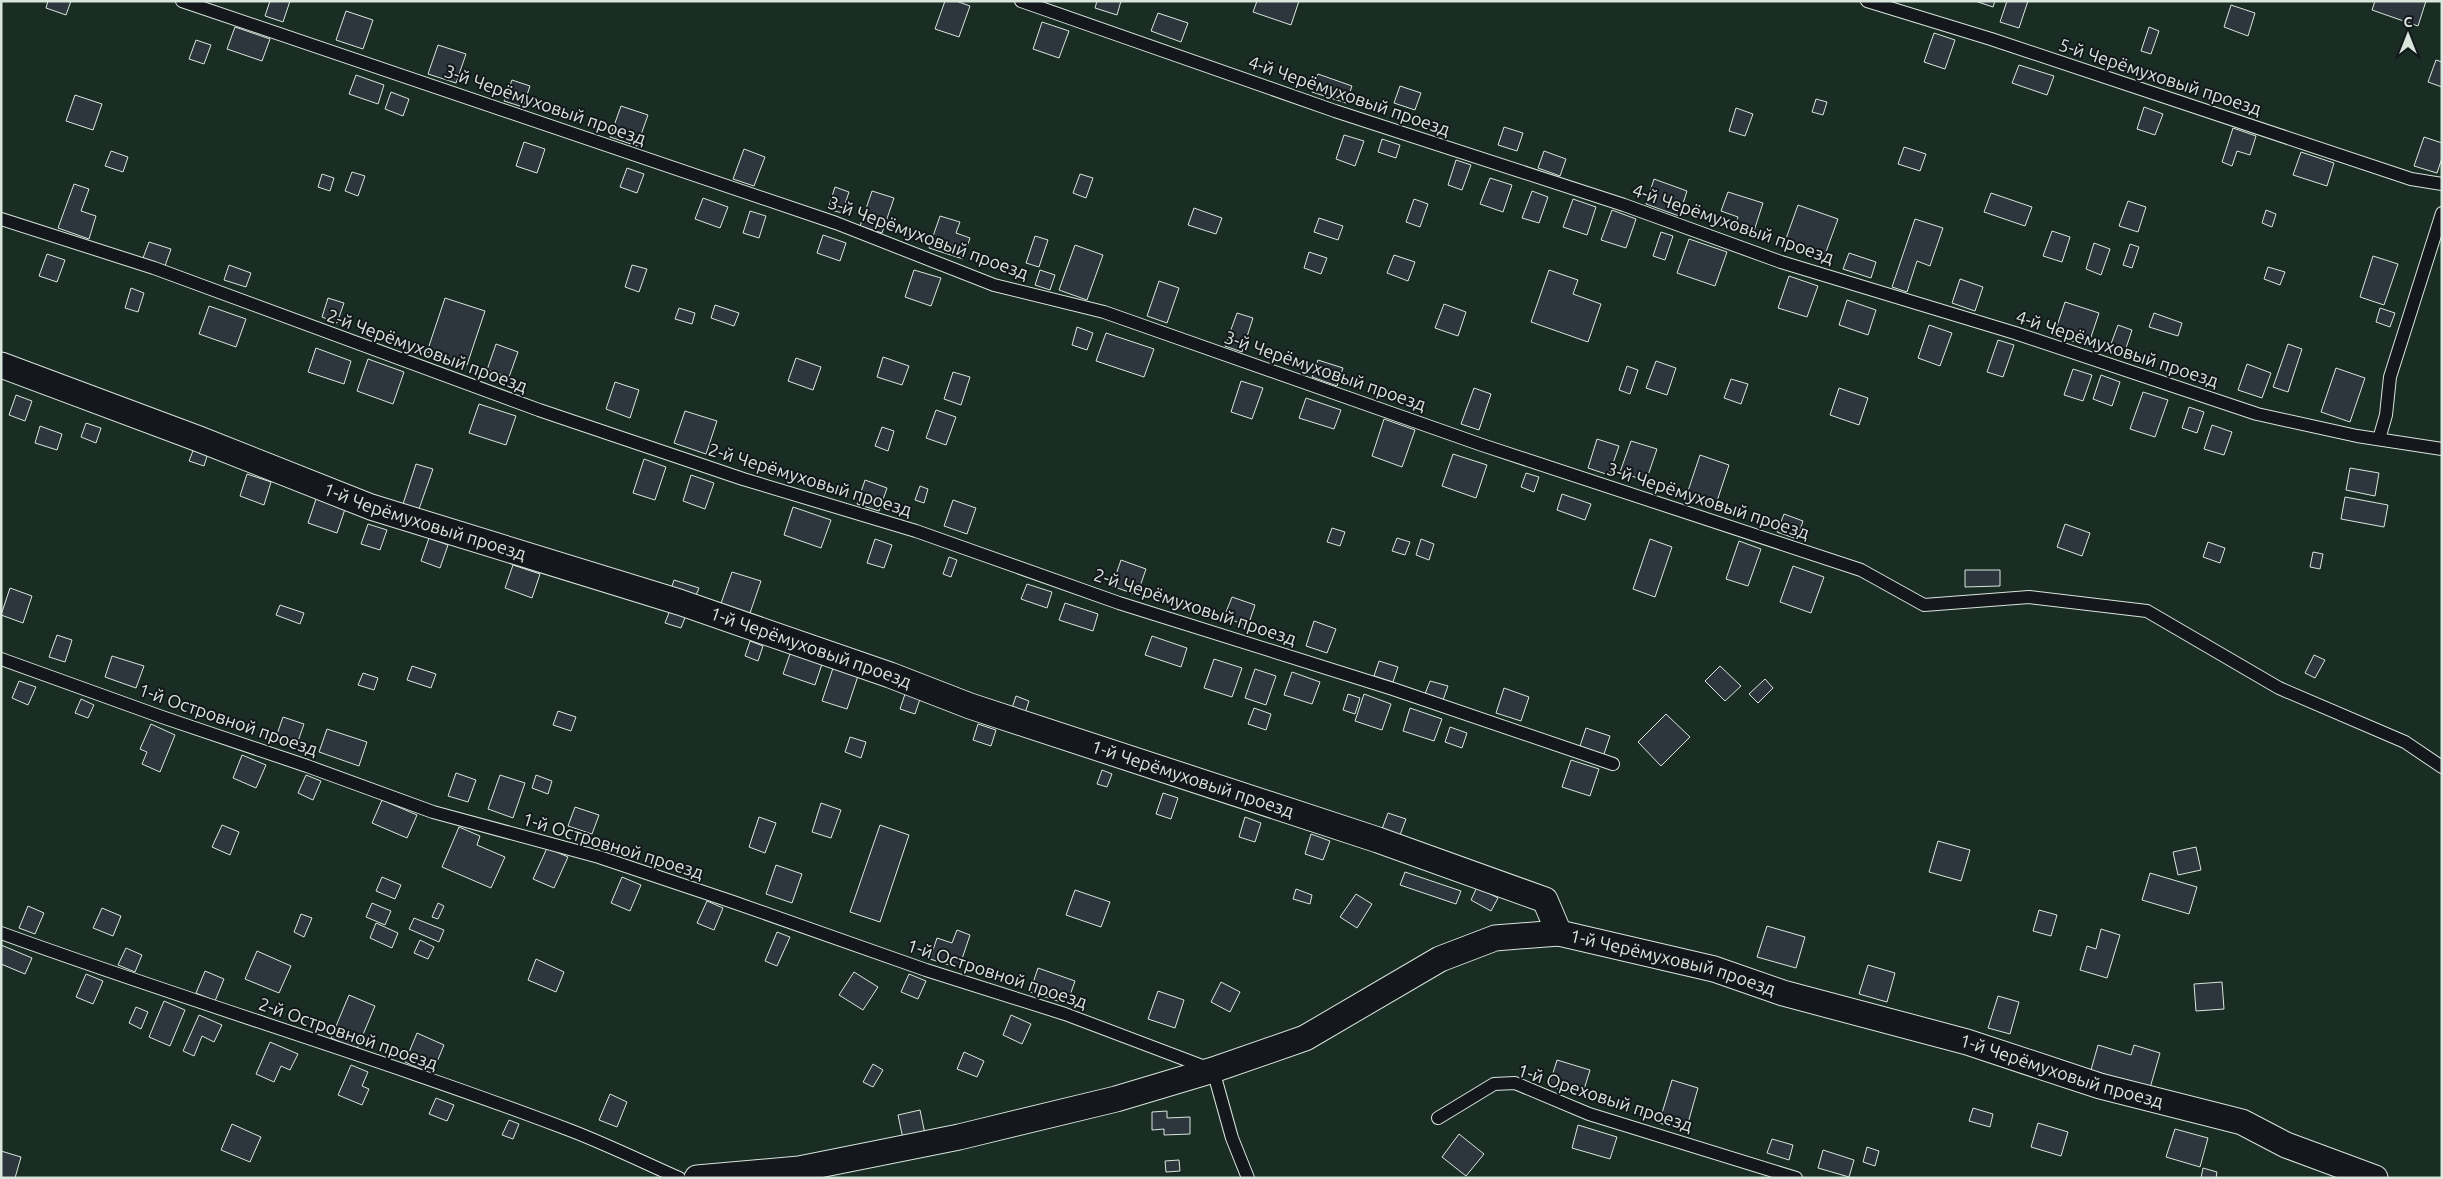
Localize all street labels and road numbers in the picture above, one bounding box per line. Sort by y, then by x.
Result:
street label: 5-й Черёмуховый проезд [2057,34,2264,118]
street label: 4-й Черёмуховый проезд [1246,51,1453,139]
street label: 3-й Черёмуховый проезд [442,60,649,148]
street label: 4-й Черёмуховый проезд [1630,179,1837,267]
street label: 3-й Черёмуховый проезд [825,191,1032,283]
street label: 2-й Черёмуховый проезд [324,304,531,396]
street label: 4-й Черёмуховый проезд [2014,306,2221,390]
street label: 3-й Черёмуховый проезд [1222,326,1429,414]
street label: 2-й Черёмуховый проезд [706,439,915,520]
street label: 3-й Черёмуховый проезд [1605,458,1812,542]
street label: 1-й Черёмуховый проезд [321,478,529,563]
street label: 2-й Черёмуховый проезд [1092,564,1299,648]
street label: 1-й Черёмуховый проезд [708,603,915,691]
street label: 1-й Островной проезд [136,679,321,759]
street label: 1-й Черёмуховый проезд [1089,736,1297,821]
street label: 1-й Островной проезд [520,808,707,882]
street label: 1-й Черёмуховый проезд [1568,925,1779,999]
street label: 1-й Островной проезд [905,934,1090,1012]
street label: 2-й Островной проезд [256,993,441,1073]
street label: 1-й Черёмуховый проезд [1958,1030,2166,1111]
street label: 1-й Ореховый проезд [1515,1059,1696,1135]

